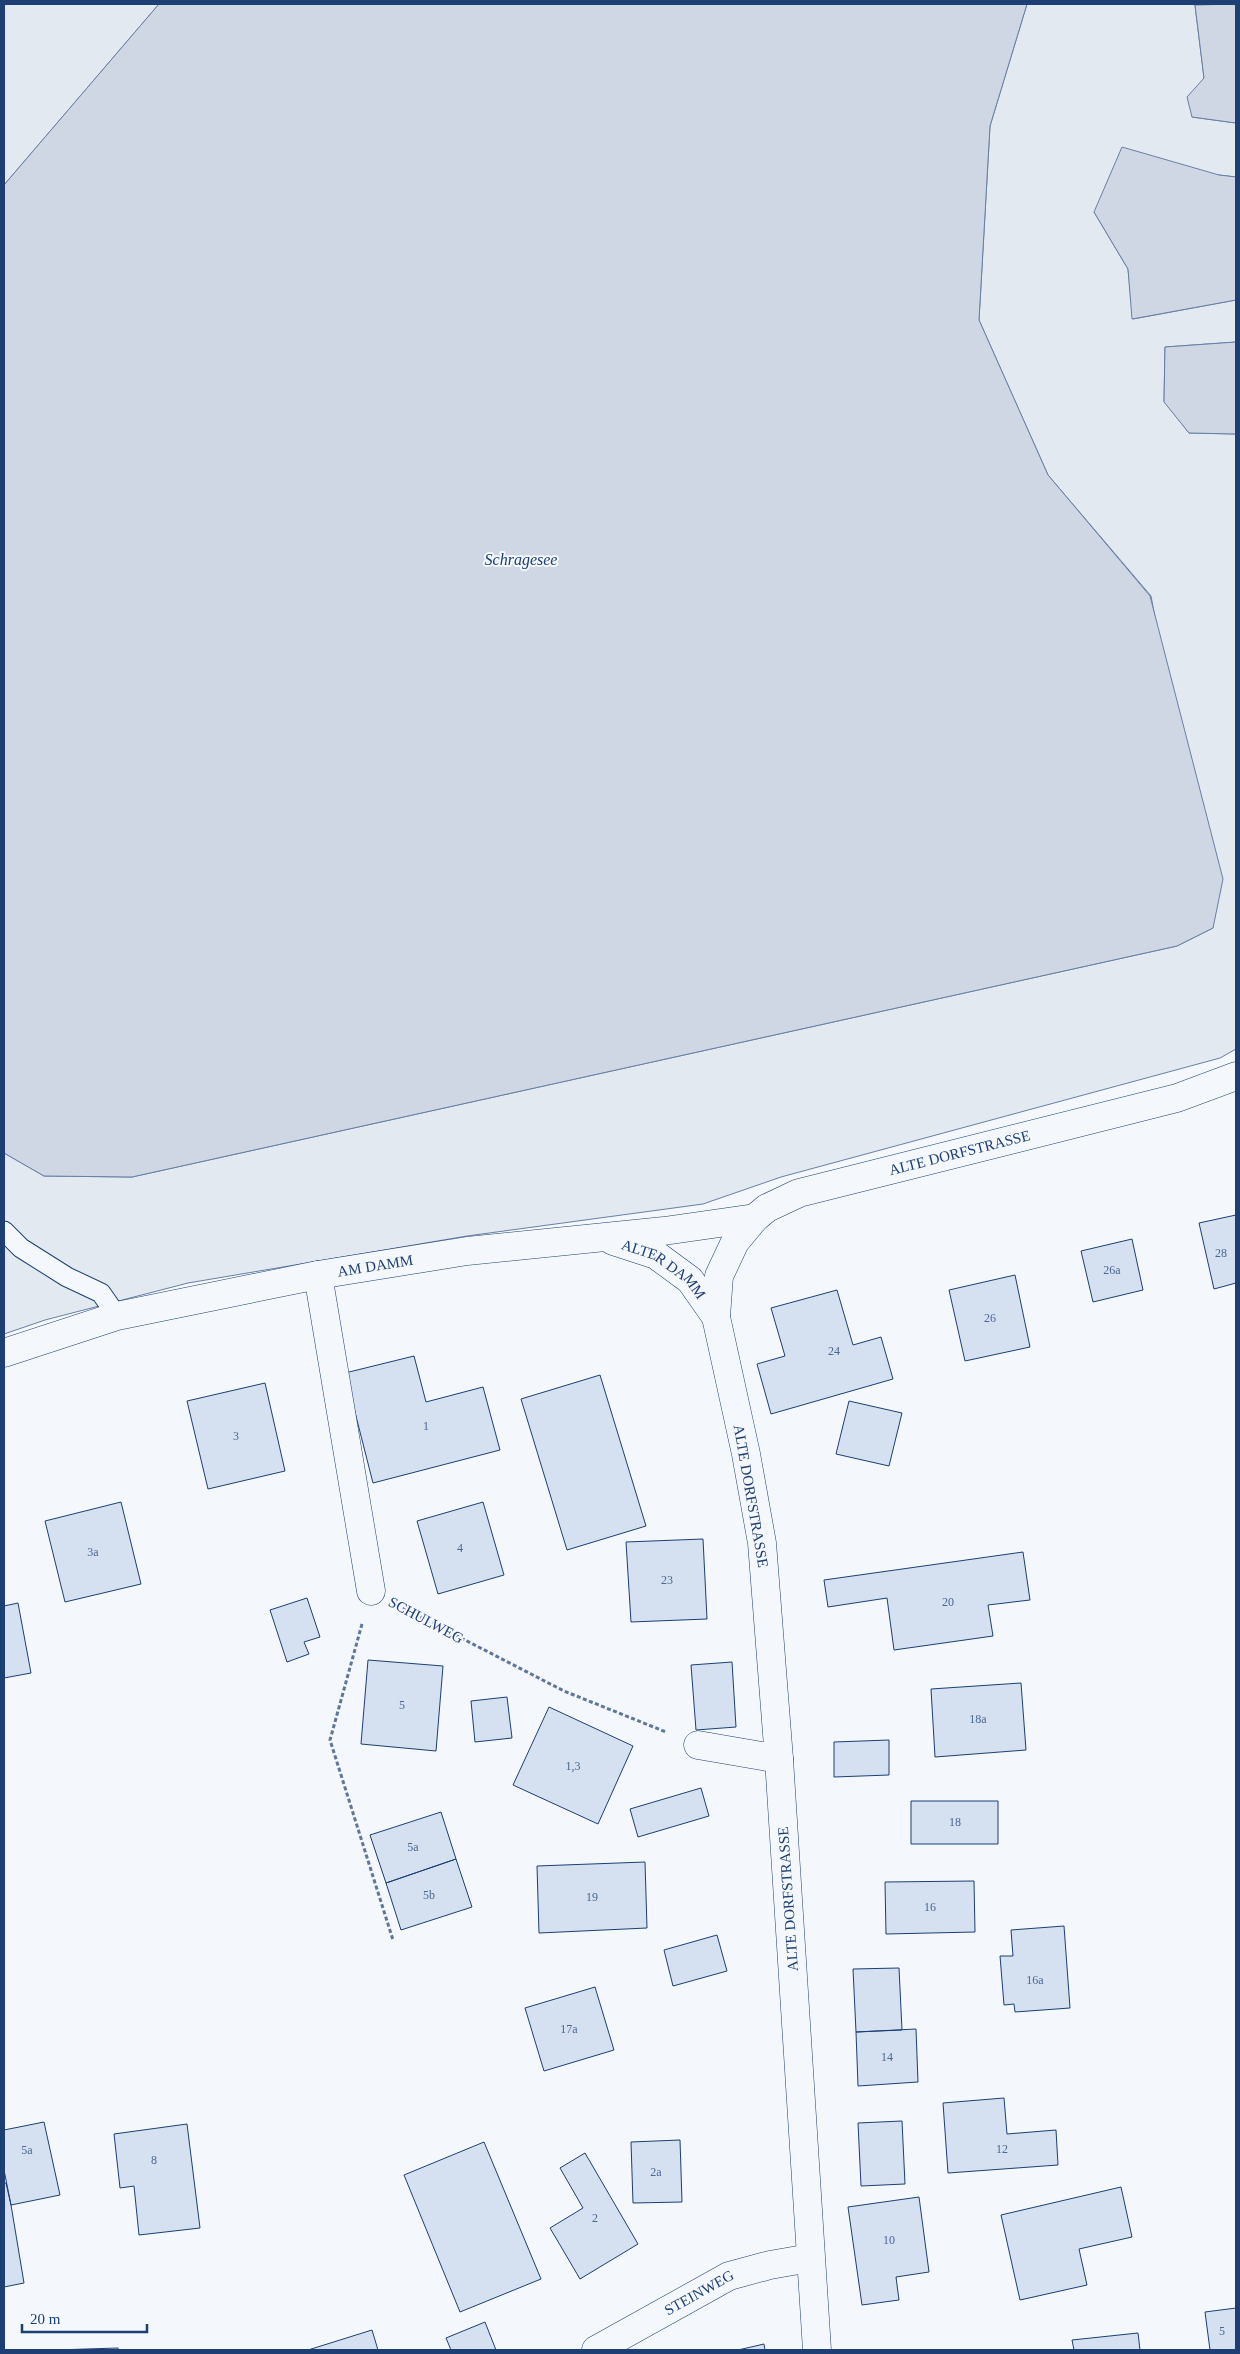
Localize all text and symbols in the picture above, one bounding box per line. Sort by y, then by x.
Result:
water label: Schragesee [485,551,557,569]
street label: ALTE DORFSTRASSE [887,1127,1032,1178]
street label: ALTER DAMM [619,1236,709,1302]
house number: 28 [1215,1246,1227,1260]
street label: AM DAMM [336,1252,414,1280]
house number: 26a [1103,1263,1121,1277]
house number: 26 [984,1311,996,1325]
house number: 24 [828,1344,840,1358]
house number: 1 [423,1419,429,1433]
street label: ALTE DORFSTRASSE [731,1423,771,1569]
house number: 3 [233,1429,239,1443]
house number: 4 [457,1541,463,1555]
house number: 3a [87,1545,99,1559]
house number: 23 [661,1573,673,1587]
street label: SCHULWEG [386,1594,466,1646]
house number: 20 [942,1595,954,1609]
house number: 5 [399,1698,405,1712]
house number: 18a [969,1712,987,1726]
house number: 1,3 [566,1759,581,1773]
house number: 18 [949,1815,961,1829]
street label: ALTE DORFSTRASSE [775,1826,801,1972]
house number: 5a [407,1840,419,1854]
house number: 5b [423,1888,435,1902]
house number: 19 [586,1890,598,1904]
house number: 16 [924,1900,936,1914]
house number: 16a [1026,1973,1044,1987]
house number: 17a [560,2022,578,2036]
house number: 14 [881,2050,893,2064]
house number: 12 [996,2142,1008,2156]
house number: 5a [21,2143,33,2157]
house number: 8 [151,2153,157,2167]
house number: 2a [650,2165,662,2179]
house number: 2 [592,2211,598,2225]
house number: 10 [883,2233,895,2247]
street label: STEINWEG [662,2267,737,2318]
scale bar [22,2302,148,2334]
text: 20 m [30,2311,61,2327]
house number: 5 [1219,2324,1225,2338]

